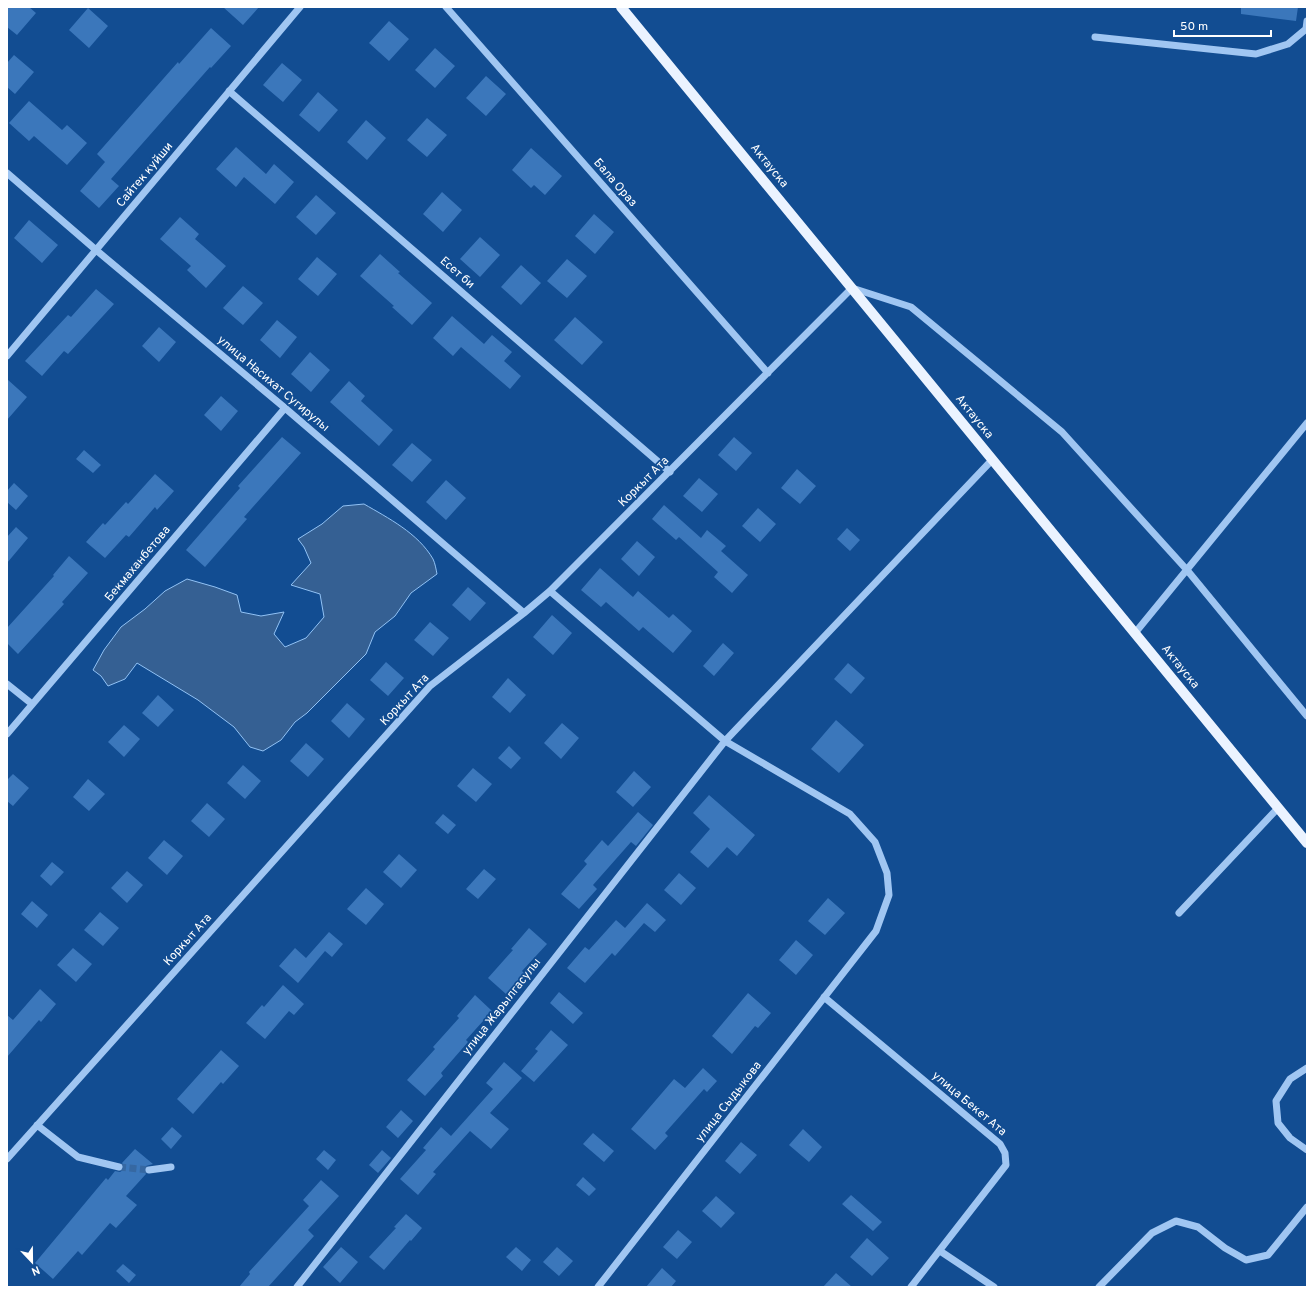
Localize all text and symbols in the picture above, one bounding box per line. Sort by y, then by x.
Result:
scale bar [1174,12,1271,38]
text: 50 m [1180,19,1208,35]
street label: Сайтек куйши [113,139,177,211]
street label: Актауска [746,141,792,191]
street label: Бала Ораз [589,155,641,211]
street label: Есет би [436,253,478,293]
street label: улица Насихат Сугирулы [214,332,332,436]
street label: Актауска [951,392,997,442]
street label: Коркыт Ата [615,453,673,511]
street label: Бекмаханбетова [101,523,175,605]
street label: Актауска [1157,642,1203,692]
street label: Коркыт Ата [377,671,433,729]
street label: Коркыт Ата [160,910,216,970]
street label: улица Жарылгасулы [459,955,545,1059]
street label: улица Сыдыкова [692,1058,766,1146]
street label: улица Бекет Ата [928,1068,1010,1140]
north arrow [12,1242,52,1282]
text: N [29,1262,42,1278]

